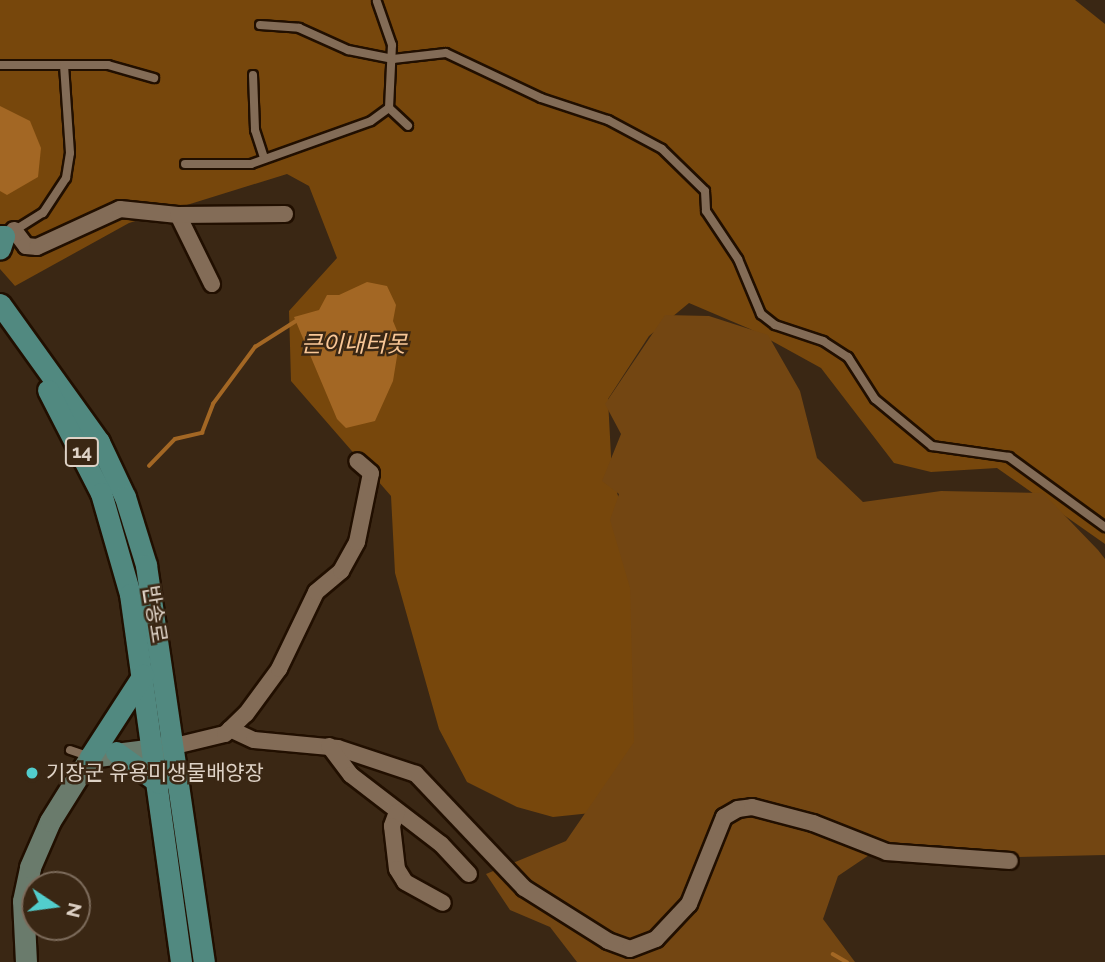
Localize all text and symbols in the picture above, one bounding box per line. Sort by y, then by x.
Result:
water label: 큰이내터못 [301,330,407,358]
road number: 14 [64,436,100,467]
street label: 반송로 [138,583,172,645]
place label: 기장군 유용미생물배양장 [46,760,264,786]
marker: 기장군 유용미생물배양장 [24,765,40,781]
north arrow [21,871,91,941]
text: N [62,901,87,920]

